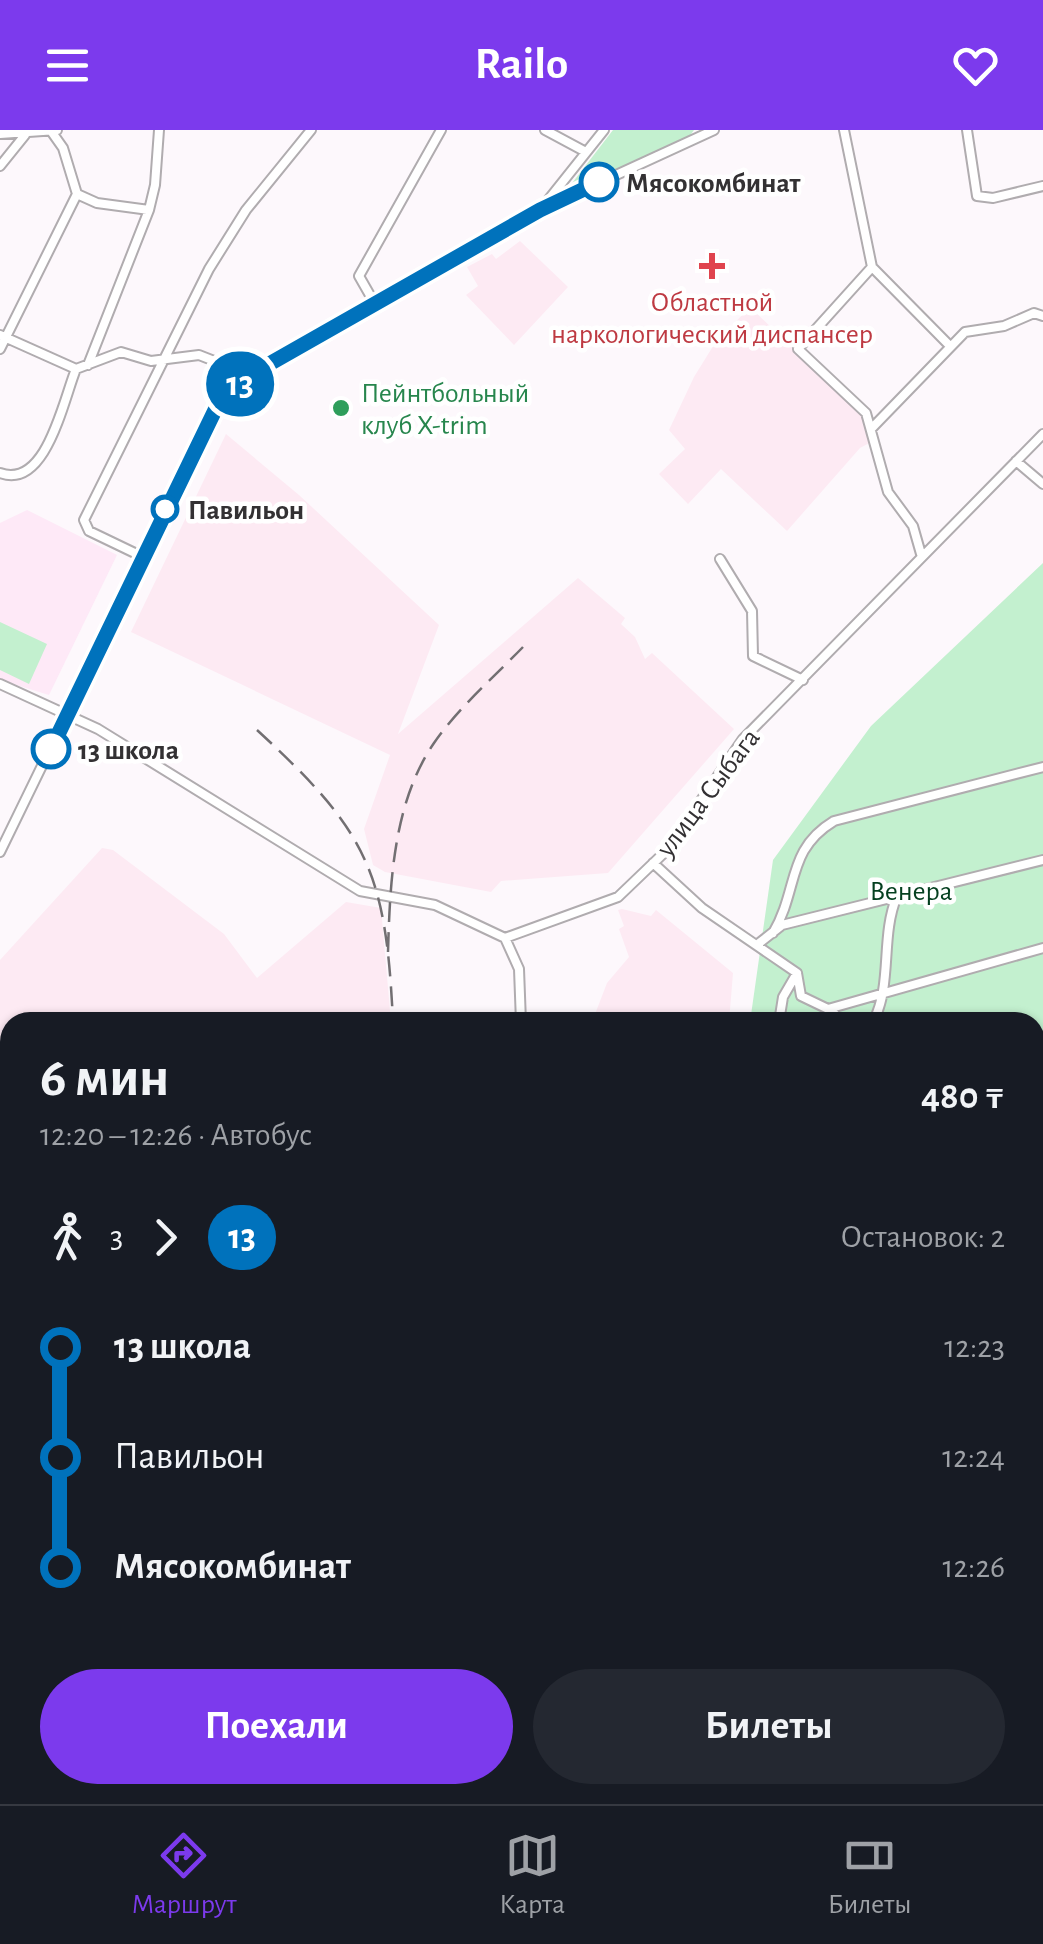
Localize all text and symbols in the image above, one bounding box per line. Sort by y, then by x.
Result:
icon: menu [40,38,95,93]
icon: heart [948,38,1003,93]
text: Railo [475,42,568,87]
marker: Мясокомбинат [580,163,618,201]
place label: Мясокомбинат [626,170,802,198]
marker: Областной наркологический диспансер [699,253,725,279]
place label: Областной наркологический диспансер [551,289,873,349]
line badge: 13 [195,352,285,416]
text: 13 [226,367,254,402]
place label: Пейнтбольный клуб X-trim [361,380,529,440]
marker: Пейнтбольный клуб X-trim [330,397,352,419]
marker: Павильон [152,496,178,522]
place label: Павильон [188,497,304,525]
street label: улица Сыбага [651,724,766,863]
marker: 13 школа [32,730,70,768]
place label: 13 школа [78,737,179,765]
park label: Венера [869,878,953,906]
text: 6 мин [40,1051,169,1106]
text: 480 ₸ [921,1078,1005,1116]
text: 12:20 – 12:26 · Автобус [40,1119,312,1151]
icon: walk [40,1210,95,1265]
icon: forward [138,1210,193,1265]
text: 13 [228,1220,256,1255]
text: 3 [110,1221,123,1253]
text: Остановок: 2 [841,1221,1005,1253]
text: 13 школа [114,1328,251,1366]
text: 12:23 [944,1331,1005,1363]
text: Павильон [114,1438,265,1476]
text: 12:24 [942,1441,1005,1473]
text: Мясокомбинат [114,1548,351,1586]
text: 12:26 [943,1551,1005,1583]
button: Поехали [40,1669,513,1784]
button: Билеты [533,1669,1005,1784]
tab: Маршрут [131,1828,237,1922]
tab: Карта [499,1828,565,1922]
tab: Билеты [828,1828,912,1922]

